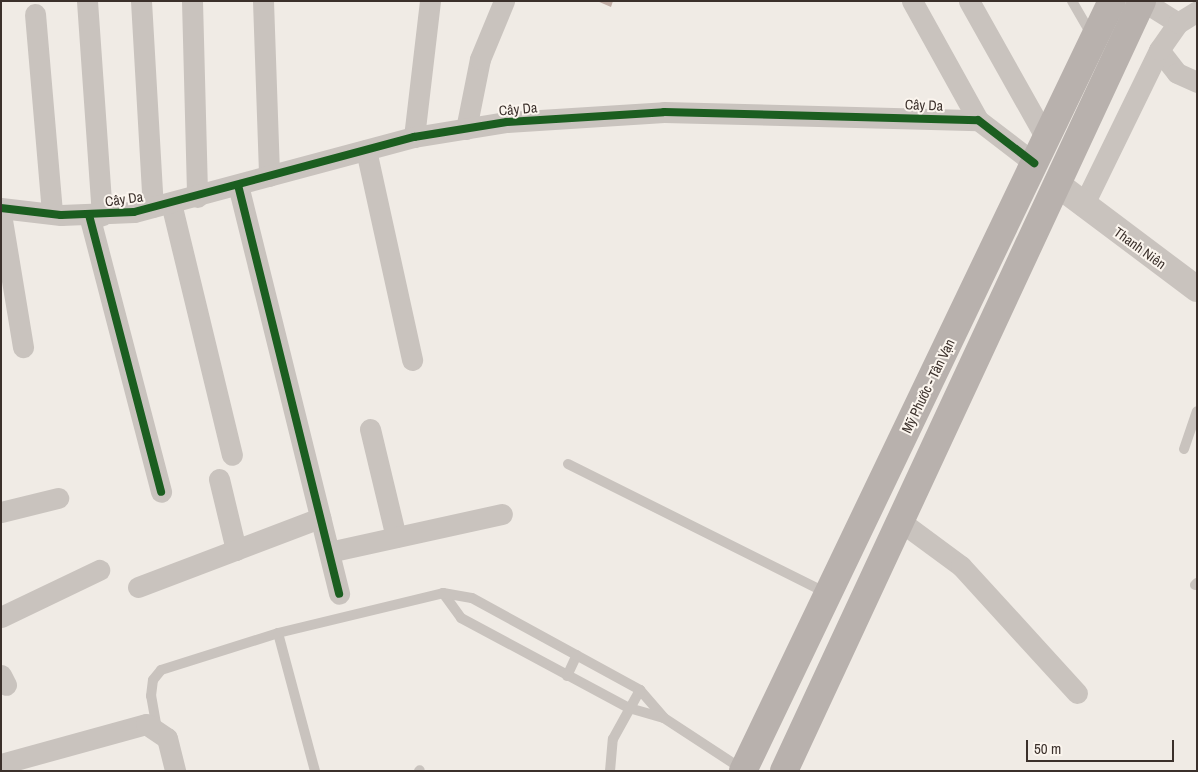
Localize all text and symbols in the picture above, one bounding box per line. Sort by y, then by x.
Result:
street label: Cây Da [905,96,943,114]
street label: Cây Da [498,99,538,119]
street label: Cây Da [104,188,144,210]
street label: Thanh Niên [1111,224,1169,272]
street label: Mỹ Phước - Tân Vạn [898,336,958,436]
scale bar [1028,730,1176,762]
text: 50 m [1034,738,1061,759]

